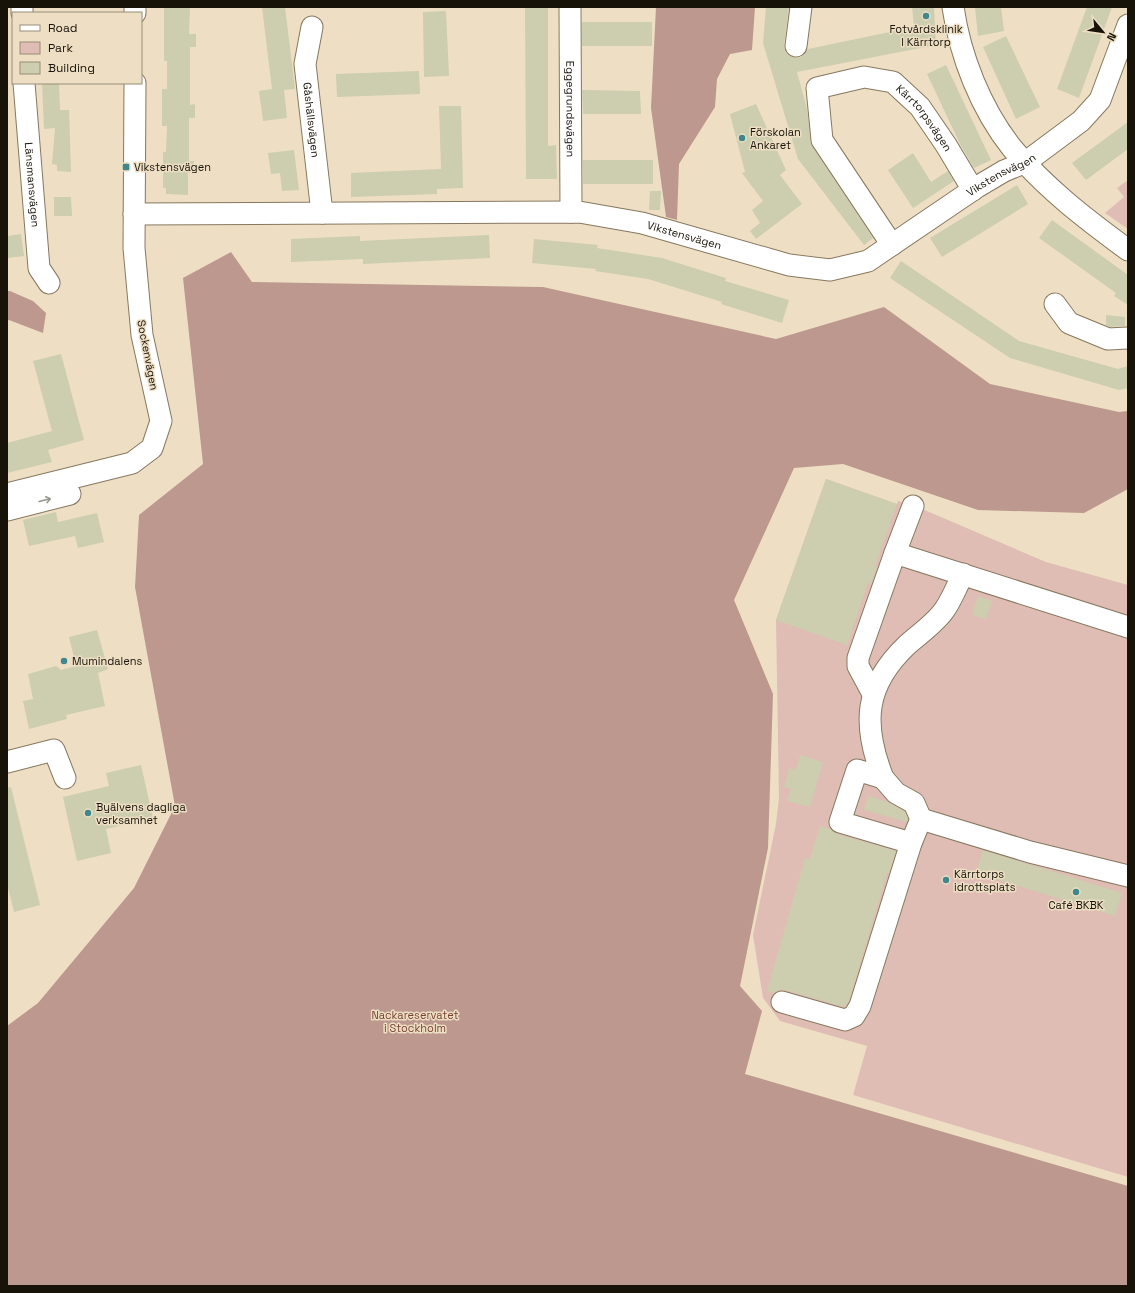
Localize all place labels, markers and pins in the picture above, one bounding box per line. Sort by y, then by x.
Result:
marker: Fotvårdsklinik I Kärrtorp [921,11,931,21]
place label: Fotvårdsklinik I Kärrtorp [889,22,963,49]
place label: Förskolan Ankaret [750,125,801,152]
marker: Förskolan Ankaret [737,133,747,143]
place label: Vikstensvägen [134,160,211,174]
marker: Vikstensvägen [121,162,131,172]
place label: Mumindalens [72,654,143,668]
marker: Mumindalens [59,656,69,666]
place label: Byälvens dagliga verksamhet [96,800,186,827]
marker: Byälvens dagliga verksamhet [83,808,93,818]
place label: Kärrtorps idrottsplats [954,867,1016,894]
marker: Kärrtorps idrottsplats [941,875,951,885]
marker: Café BKBK [1071,887,1081,897]
place label: Café BKBK [1049,898,1104,912]

